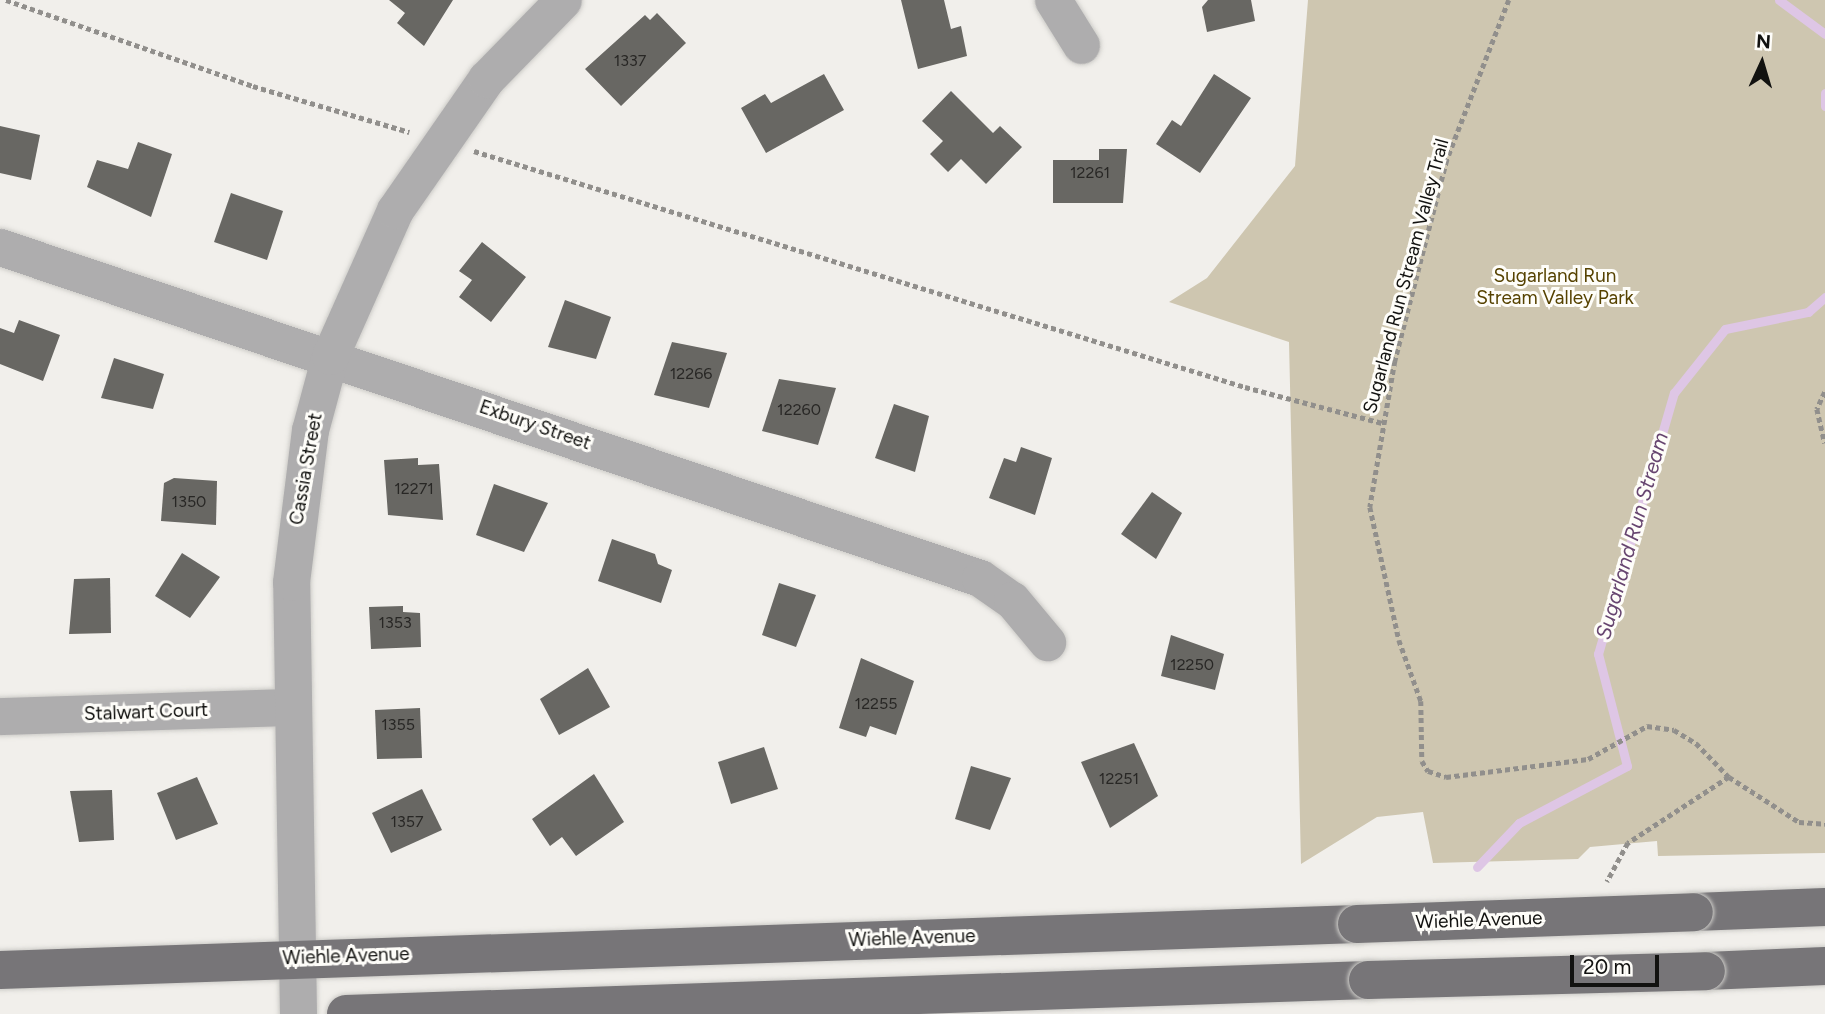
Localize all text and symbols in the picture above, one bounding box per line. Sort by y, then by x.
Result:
north arrow [1727,28,1797,98]
text: N [1755,30,1772,54]
house number: 1337 [614,51,646,71]
street label: Sugarland Run Stream Valley Trail [1358,136,1454,416]
house number: 12261 [1070,163,1110,183]
park label: Sugarland Run Stream Valley Park [1476,265,1634,309]
house number: 12266 [670,364,712,384]
street label: Exbury Street [476,395,594,455]
house number: 12260 [777,400,821,420]
street label: Cassia Street [285,411,327,527]
water label: Sugarland Run Stream [1590,430,1674,642]
house number: 12271 [394,479,434,499]
house number: 1350 [172,492,206,512]
house number: 1353 [378,613,412,633]
house number: 12250 [1170,655,1214,675]
house number: 12255 [855,694,897,714]
street label: Stalwart Court [84,698,208,726]
house number: 1355 [381,715,415,735]
house number: 12251 [1099,769,1139,789]
house number: 1357 [390,812,424,832]
street label: Wiehle Avenue [1415,906,1543,934]
street label: Wiehle Avenue [848,924,976,952]
scale bar [1573,940,1662,984]
street label: Wiehle Avenue [282,942,410,970]
text: 20 m [1583,954,1631,979]

